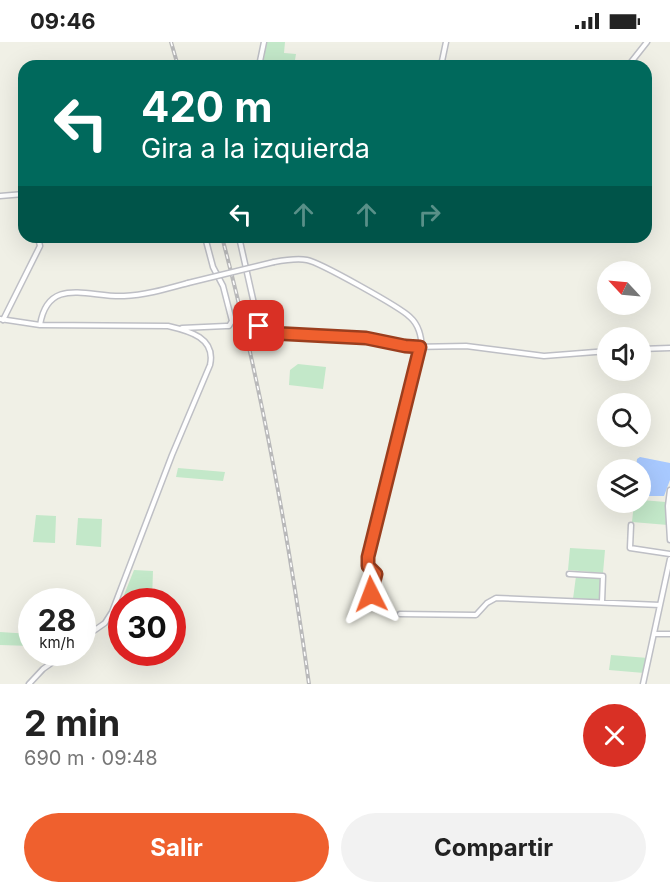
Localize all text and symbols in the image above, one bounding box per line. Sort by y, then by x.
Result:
text: 09:46 [30,8,96,34]
text: 420 m [141,81,272,132]
icon: left [42,84,120,162]
text: Gira a la izquierda [141,132,370,165]
icon: left [224,198,257,231]
icon: ahead [287,198,320,231]
icon: ahead [350,198,383,231]
icon: right [413,198,446,231]
north arrow [597,261,651,315]
map controls [597,261,651,513]
pin [233,300,284,351]
icon: arrive [242,309,275,342]
button: sound [597,327,651,381]
button: search [597,393,651,447]
button: layers [597,459,651,513]
position arrow [339,562,403,626]
speed limit sign: 30 [108,588,186,666]
text: 28 [38,602,76,638]
text: km/h [39,633,75,652]
text: 2 min [24,701,120,745]
button: close [583,704,646,767]
text: 690 m · 09:48 [24,746,158,770]
button: Salir [24,813,329,882]
button: Compartir [341,813,646,882]

